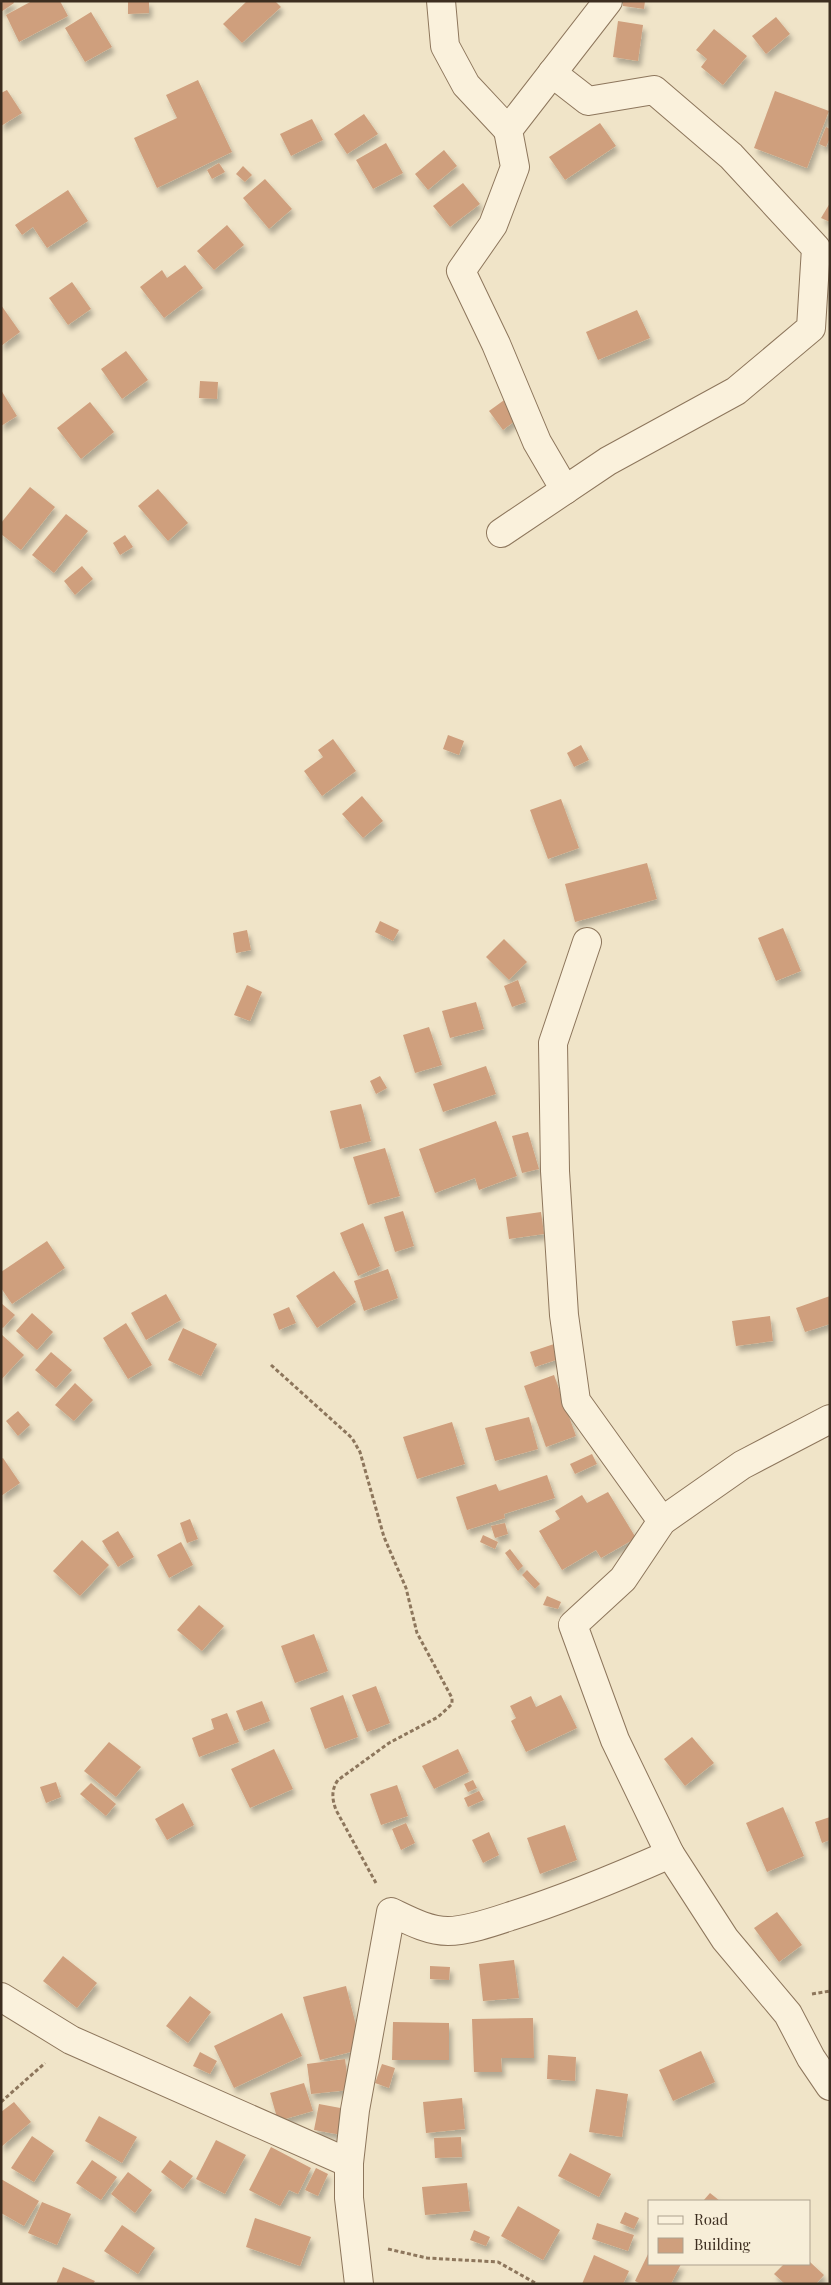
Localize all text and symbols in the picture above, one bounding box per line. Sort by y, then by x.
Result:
legend [648,2200,811,2265]
text: Road [694,2209,728,2229]
text: Building [694,2234,751,2254]

